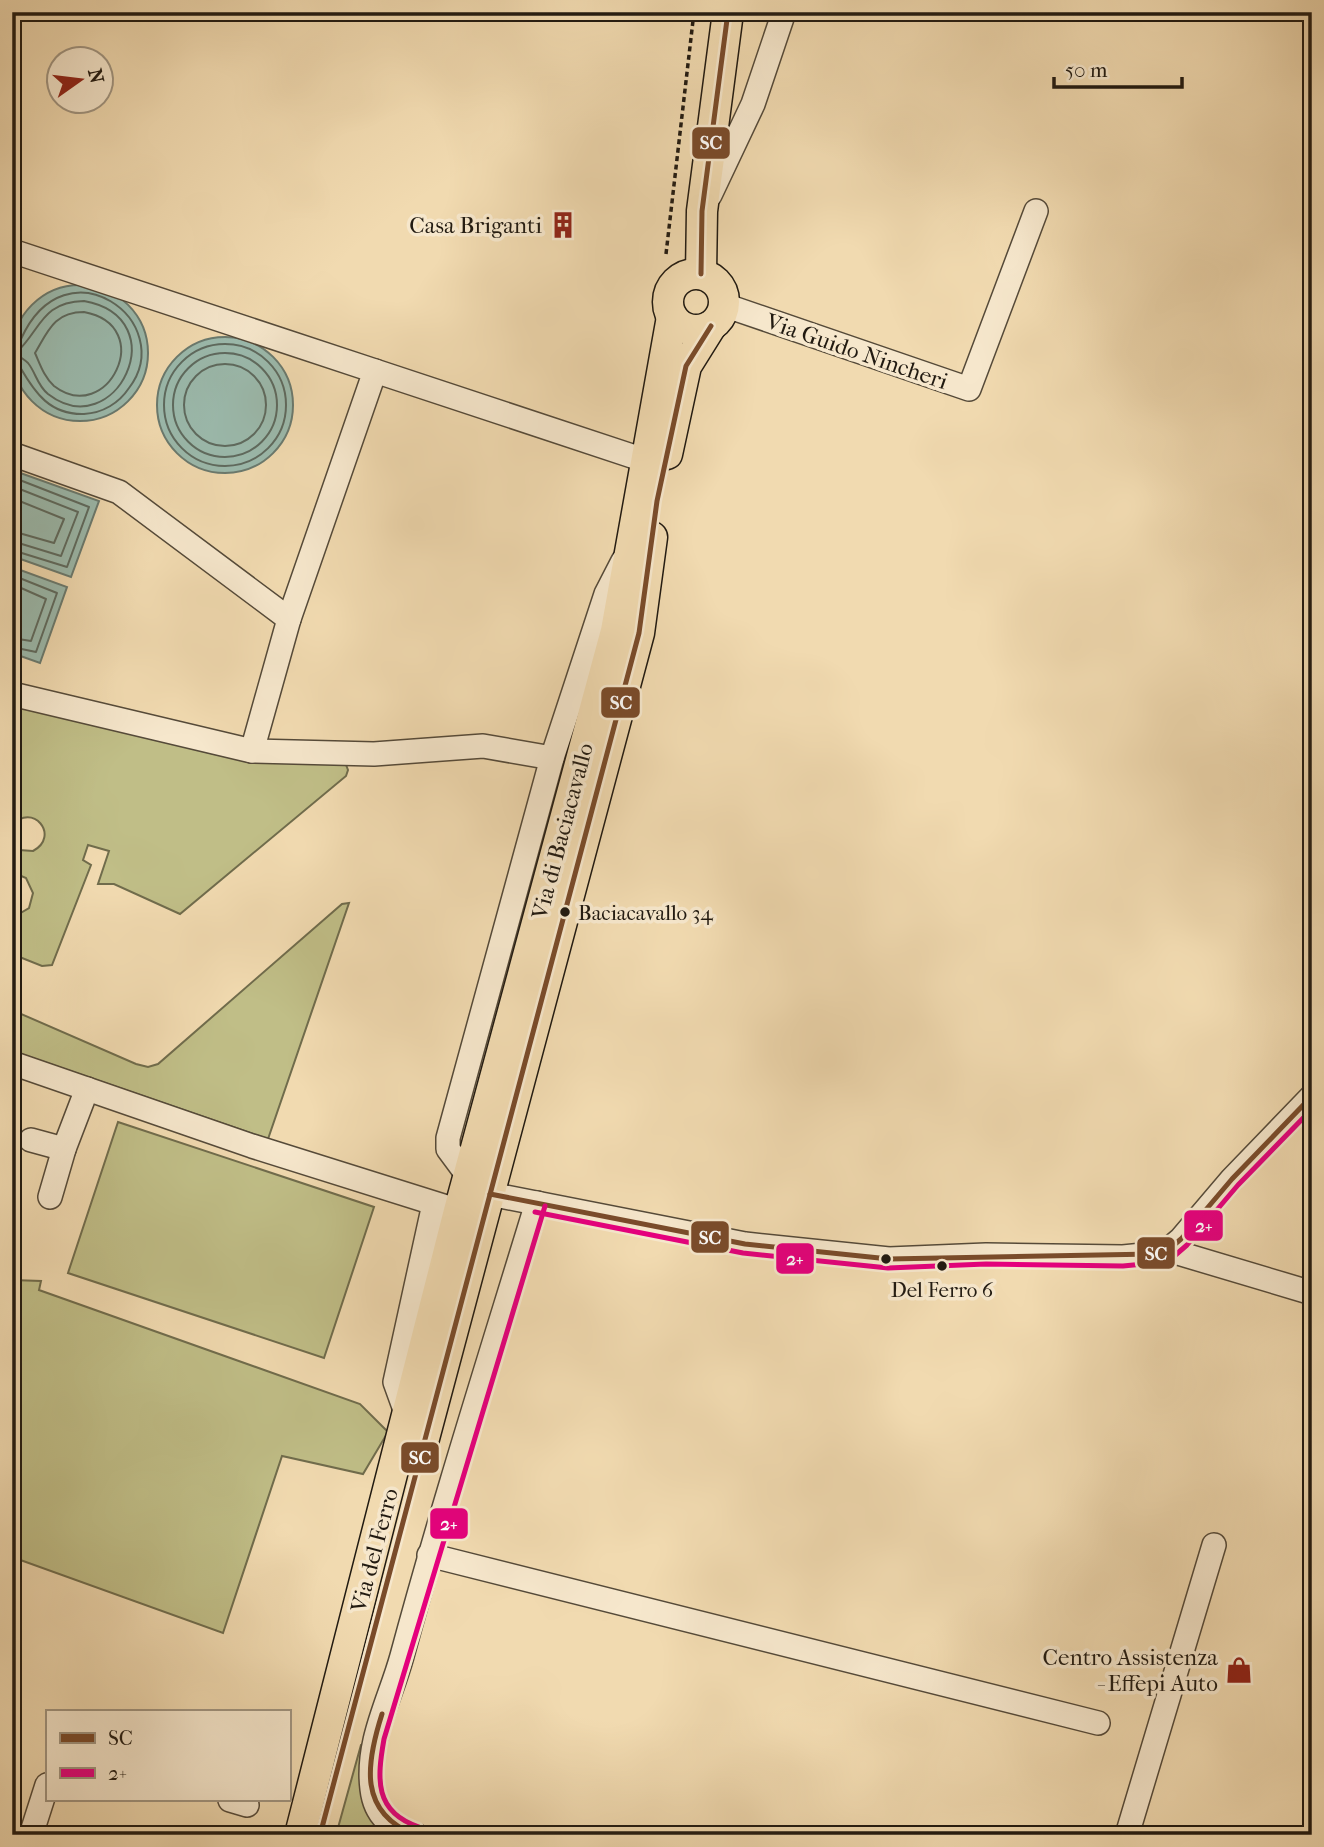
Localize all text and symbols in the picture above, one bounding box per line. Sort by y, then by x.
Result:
north arrow [46,46,116,116]
scale bar [1054,46,1182,90]
text: 50 m [1065,58,1108,82]
text: N [83,66,108,86]
line badge: SC [691,126,731,160]
text: SC [700,132,723,154]
building icon: Casa Briganti [548,210,578,240]
place label: Casa Briganti [409,212,542,239]
street label: Via Guido Nincheri [761,307,951,395]
line badge: SC [600,686,641,719]
text: SC [610,692,633,714]
street label: Via di Baciacavallo [526,740,599,923]
place label: Baciacavallo 34 [578,901,713,925]
marker: Baciacavallo 34 [558,905,572,919]
line badge: 2+ [1183,1209,1224,1242]
text: 2+ [1195,1215,1213,1237]
line badge: SC [690,1220,730,1254]
text: SC [699,1227,722,1249]
line badge: SC [1136,1236,1176,1270]
line badge: 2+ [775,1242,815,1275]
text: SC [1145,1243,1168,1265]
text: 2+ [786,1248,804,1270]
unlabelled marker [879,1252,893,1266]
marker: Del Ferro 6 [935,1259,949,1273]
place label: Del Ferro 6 [891,1278,994,1302]
line badge: SC [400,1441,440,1474]
text: SC [409,1447,432,1469]
street label: Via del Ferro [345,1485,404,1616]
line badge: 2+ [429,1507,469,1540]
text: 2+ [440,1513,458,1535]
place label: Centro Assistenza - Effepi Auto [1043,1644,1218,1697]
shop icon: Centro Assistenza - Effepi Auto [1224,1655,1254,1685]
legend [46,1710,290,1801]
text: SC [108,1726,133,1750]
text: 2+ [108,1761,127,1785]

